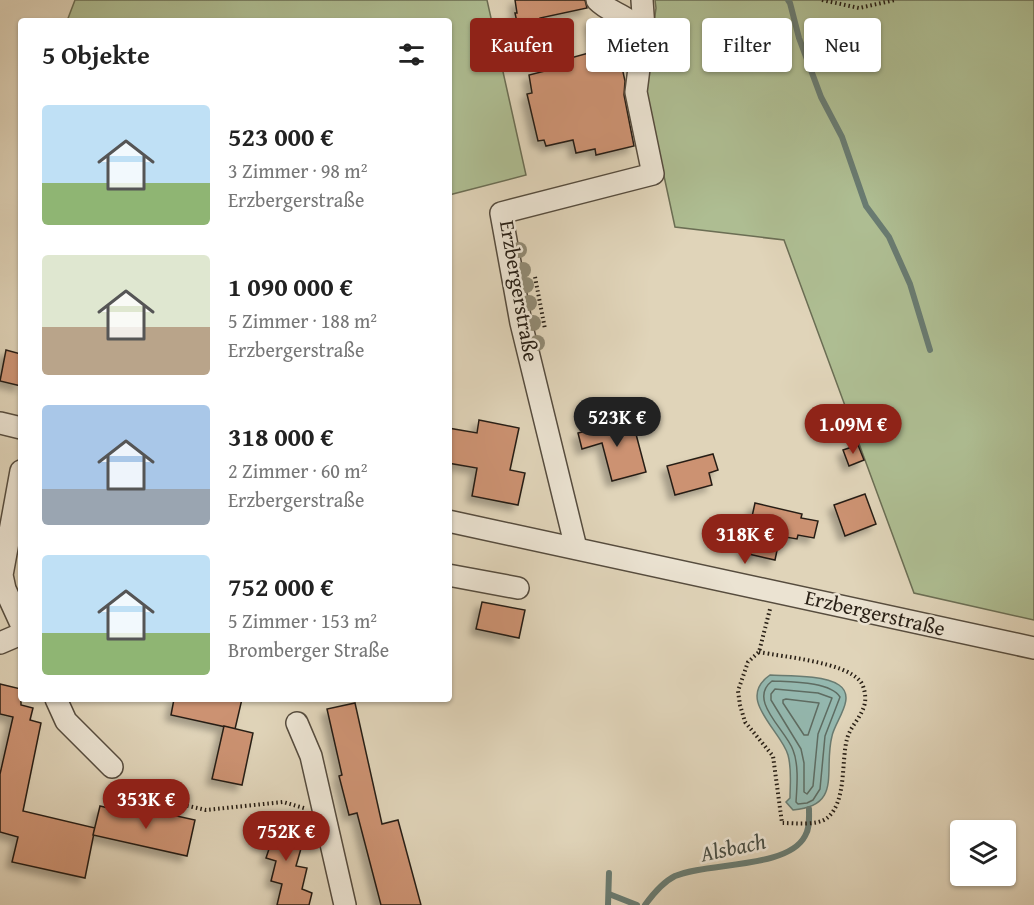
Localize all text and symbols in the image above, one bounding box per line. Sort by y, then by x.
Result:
chip: Kaufen [470,18,574,72]
chip: Mieten [586,18,690,72]
chip: Filter [702,18,792,72]
chip: Neu [804,18,881,72]
text: 5 Objekte [42,35,150,74]
icon: filters [395,38,428,71]
text: 523 000 € [228,117,334,156]
icon: home [90,129,162,201]
text: 3 Zimmer · 98 m² [228,156,367,185]
text: Erzbergerstraße [228,185,364,214]
street label: Erzbergerstraße [492,218,547,364]
text: 1 090 000 € [228,267,353,306]
icon: home [90,279,162,351]
text: 5 Zimmer · 188 m² [228,306,377,335]
text: Erzbergerstraße [228,335,364,364]
pin: 523K € [568,397,666,448]
text: 523K € [588,402,646,431]
pin: 1.09M € [798,404,908,455]
text: 1.09M € [819,409,887,438]
text: 318 000 € [228,417,334,456]
icon: home [90,429,162,501]
text: 2 Zimmer · 60 m² [228,456,367,485]
text: Erzbergerstraße [228,485,364,514]
pin: 318K € [696,514,794,565]
text: 318K € [716,519,774,548]
text: 752 000 € [228,567,334,606]
icon: home [90,579,162,651]
street label: Erzbergerstraße [802,581,948,644]
text: 5 Zimmer · 153 m² [228,606,377,635]
text: Bromberger Straße [228,635,389,664]
pin: 353K € [97,779,195,830]
text: 353K € [117,784,175,813]
pin: 752K € [237,811,335,862]
text: 752K € [257,816,315,845]
map controls [950,820,1016,886]
button: layers [950,820,1016,886]
water label: Alsbach [696,824,769,870]

